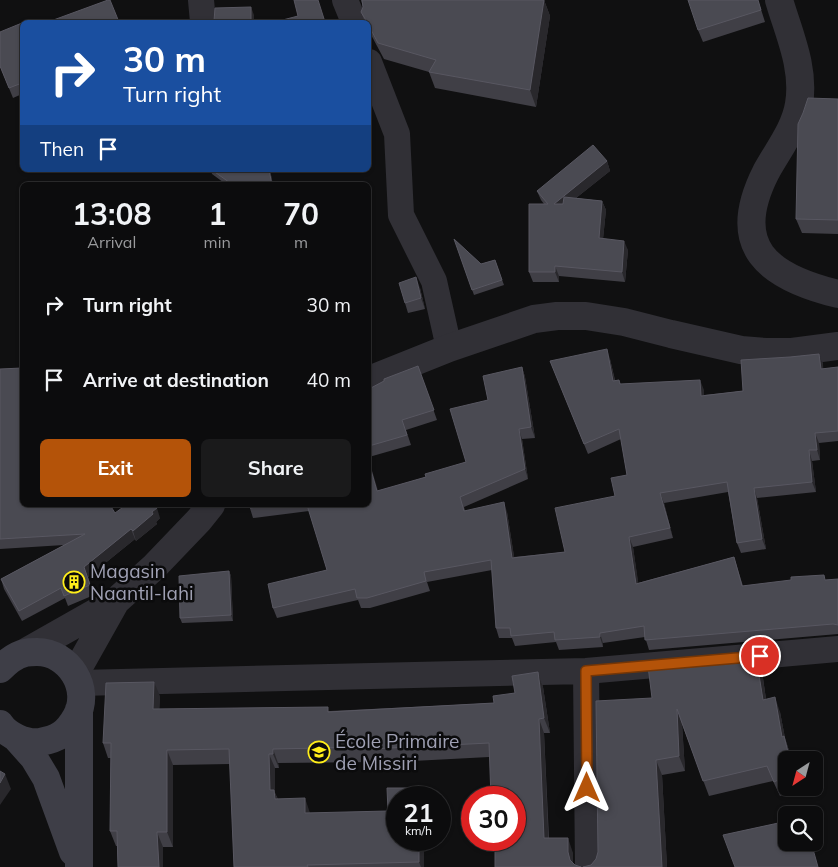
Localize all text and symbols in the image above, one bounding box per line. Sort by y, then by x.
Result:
text: 30 m [123,37,206,81]
icon: right [40,40,105,105]
text: Turn right [123,80,221,108]
icon: arrive [94,135,122,163]
text: Then [40,137,84,161]
text: 13:08 [72,195,152,233]
text: 1 [208,195,226,233]
text: 70 [283,195,319,233]
text: Arrival [87,232,136,252]
text: min [204,232,231,252]
text: m [294,232,308,252]
icon: right [40,291,68,319]
text: Turn right [83,293,172,317]
text: 30 m [307,293,351,317]
icon: arrive [40,366,68,394]
text: Arrive at destination [83,368,269,392]
text: 40 m [307,368,351,392]
button: Exit [40,439,191,497]
button: Share [201,439,351,497]
place label: Magasin Naantil-lahi [90,559,194,605]
building icon: Magasin Naantil-lahi [62,570,86,594]
pin [739,635,781,677]
icon: arrive [746,642,774,670]
place label: École Primaire de Missiri [335,729,459,775]
school or university icon: École Primaire de Missiri [307,740,331,764]
north arrow [778,751,822,796]
map controls [778,751,823,851]
position arrow [560,761,612,813]
speed limit sign: 30 [461,786,526,851]
text: 21 [403,797,434,828]
button: search [778,806,823,851]
text: km/h [405,823,432,838]

